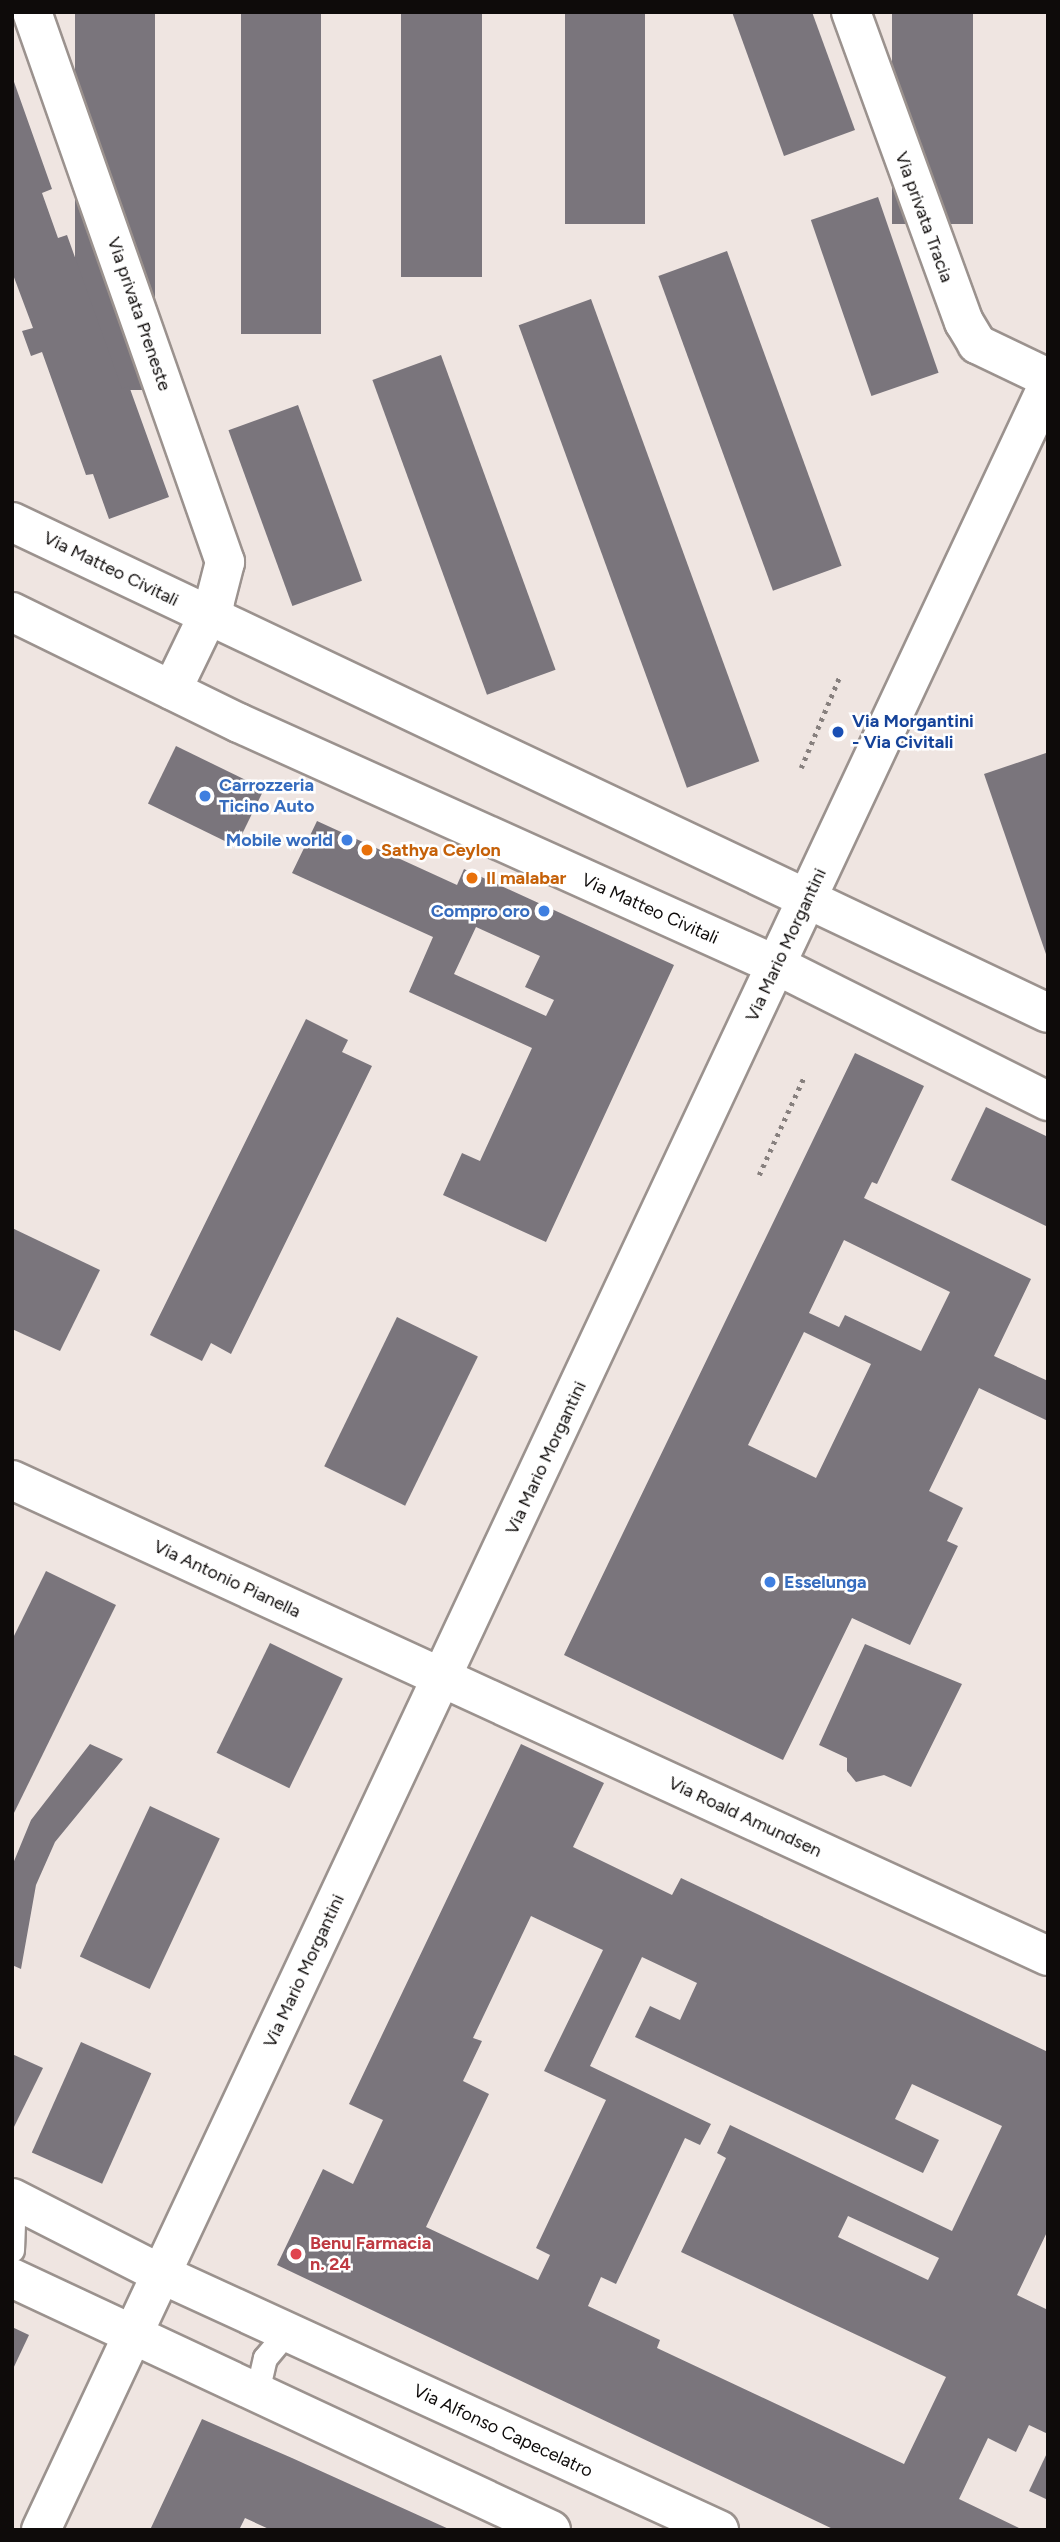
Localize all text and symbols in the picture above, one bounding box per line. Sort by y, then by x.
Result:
street label: Via privata Tracia [890,149,958,285]
street label: Via privata Preneste [103,234,175,394]
street label: Via Matteo Civitali [40,527,182,611]
place label: Via Morgantini - Via Civitali [852,711,974,754]
marker: Via Morgantini - Via Civitali [830,724,846,740]
place label: Carrozzeria Ticino Auto [219,775,314,818]
marker: Carrozzeria Ticino Auto [197,788,213,804]
place label: Mobile world [226,829,333,851]
marker: Mobile world [339,832,355,848]
place label: Sathya Ceylon [381,839,501,861]
marker: Sathya Ceylon [359,842,375,858]
street label: Via Mario Morgantini [741,865,831,1025]
place label: Il malabar [486,867,566,889]
street label: Via Matteo Civitali [578,869,722,949]
marker: Il malabar [464,870,480,886]
place label: Compro oro [431,900,530,922]
marker: Compro oro [536,903,552,919]
street label: Via Mario Morgantini [501,1378,591,1538]
street label: Via Antonio Pianella [150,1535,304,1623]
place label: Esselunga [784,1571,867,1593]
marker: Esselunga [762,1574,778,1590]
street label: Via Roald Amundsen [665,1772,825,1862]
street label: Via Mario Morgantini [259,1891,349,2051]
place label: Benu Farmacia n. 24 [310,2233,431,2276]
marker: Benu Farmacia n. 24 [288,2246,304,2262]
street label: Via Alfonso Capecelatro [410,2380,596,2482]

